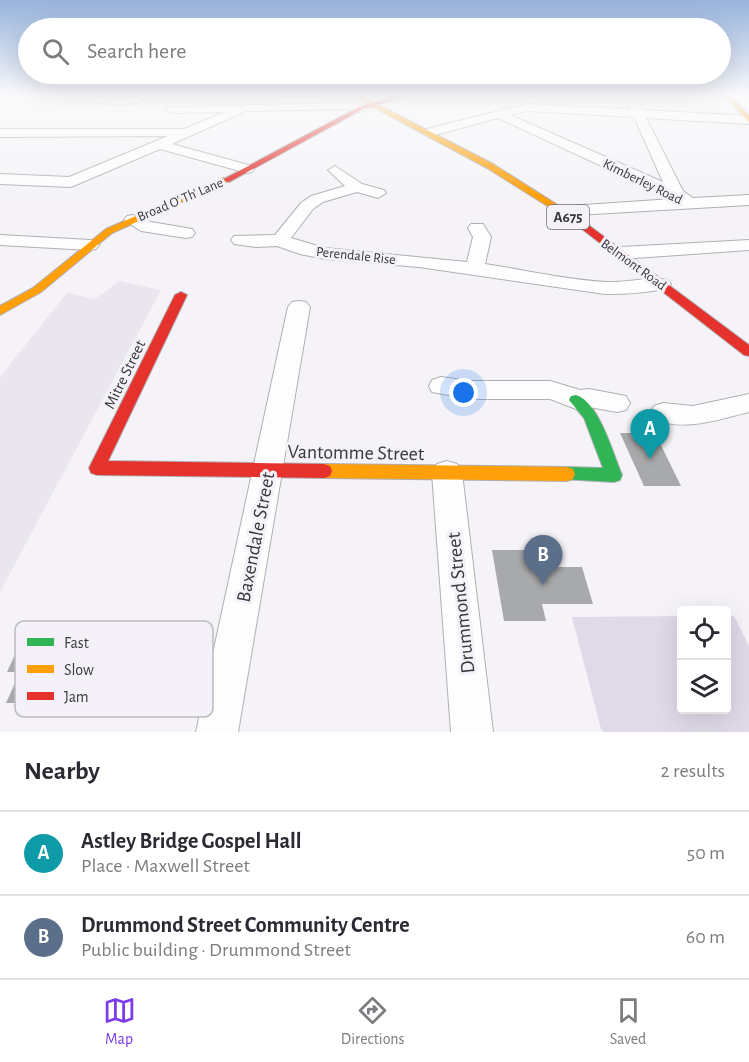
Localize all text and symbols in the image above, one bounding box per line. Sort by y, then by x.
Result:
search box [18,18,731,84]
icon: search [39,35,72,68]
text: Search here [87,40,186,62]
street label: Kimberley Road [601,157,684,207]
street label: Broad O' Th' Lane [135,176,225,224]
road number: A675 [547,205,589,229]
street label: Belmont Road [598,236,669,293]
street label: Perendale Rise [315,245,396,267]
street label: Mitre Street [101,337,148,411]
your location [449,378,478,407]
pin: A [630,410,670,459]
street label: Vantomme Street [287,442,425,464]
street label: Baxendale Street [234,470,279,604]
street label: Drummond Street [444,531,478,674]
pin: B [524,536,562,585]
map controls [677,606,731,714]
button: locate [677,606,731,660]
legend [15,621,213,717]
text: Fast [64,635,89,651]
button: layers [677,660,731,714]
text: Slow [64,662,94,678]
text: Jam [64,689,89,705]
text: Nearby [24,758,100,784]
text: 2 results [661,761,725,781]
text: Astley Bridge Gospel Hall [81,830,302,852]
text: A [38,843,50,863]
text: 50 m [687,843,725,863]
text: Place · Maxwell Street [81,856,250,876]
text: Drummond Street Community Centre [81,914,410,936]
text: B [38,927,49,947]
text: 60 m [686,927,725,947]
text: Public building · Drummond Street [81,940,351,960]
tab: Map [103,994,136,1049]
tab: Directions [341,994,405,1049]
tab: Saved [610,994,646,1049]

